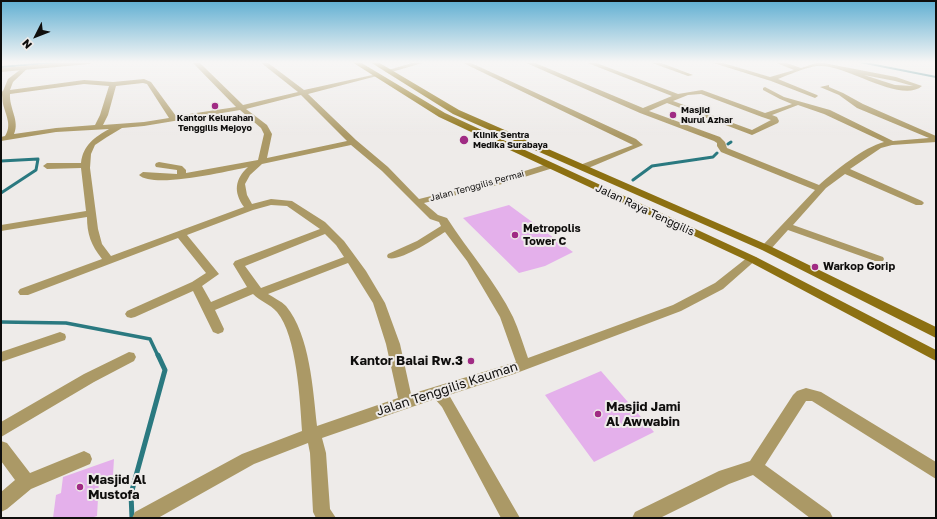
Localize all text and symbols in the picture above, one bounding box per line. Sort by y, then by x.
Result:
north arrow [16,16,56,56]
text: N [19,37,34,52]
marker: Kantor Kelurahan Tenggilis Mejoyo [210,101,220,111]
place label: Masjid Nurul Azhar [681,105,733,126]
marker: Masjid Nurul Azhar [668,110,678,120]
place label: Kantor Kelurahan Tenggilis Mejoyo [177,113,253,134]
place label: Klinik Sentra Medika Surabaya [473,130,548,151]
marker: Klinik Sentra Medika Surabaya [458,134,470,146]
street label: Jalan Tenggilis Permai [429,168,525,204]
street label: Jalan Raya Tenggilis [594,181,696,239]
place label: Metropolis Tower C [523,222,581,248]
marker: Metropolis Tower C [510,230,520,240]
place label: Warkop Gorip [823,260,895,274]
marker: Warkop Gorip [810,262,820,272]
place label: Kantor Balai Rw.3 [350,353,463,369]
marker: Kantor Balai Rw.3 [466,356,476,366]
street label: Jalan Tenggilis Kauman [374,359,520,419]
place label: Masjid Jami Al Awwabin [606,399,681,430]
marker: Masjid Jami Al Awwabin [593,409,603,419]
place label: Masjid Al Mustofa [88,472,146,503]
marker: Masjid Al Mustofa [75,482,85,492]

